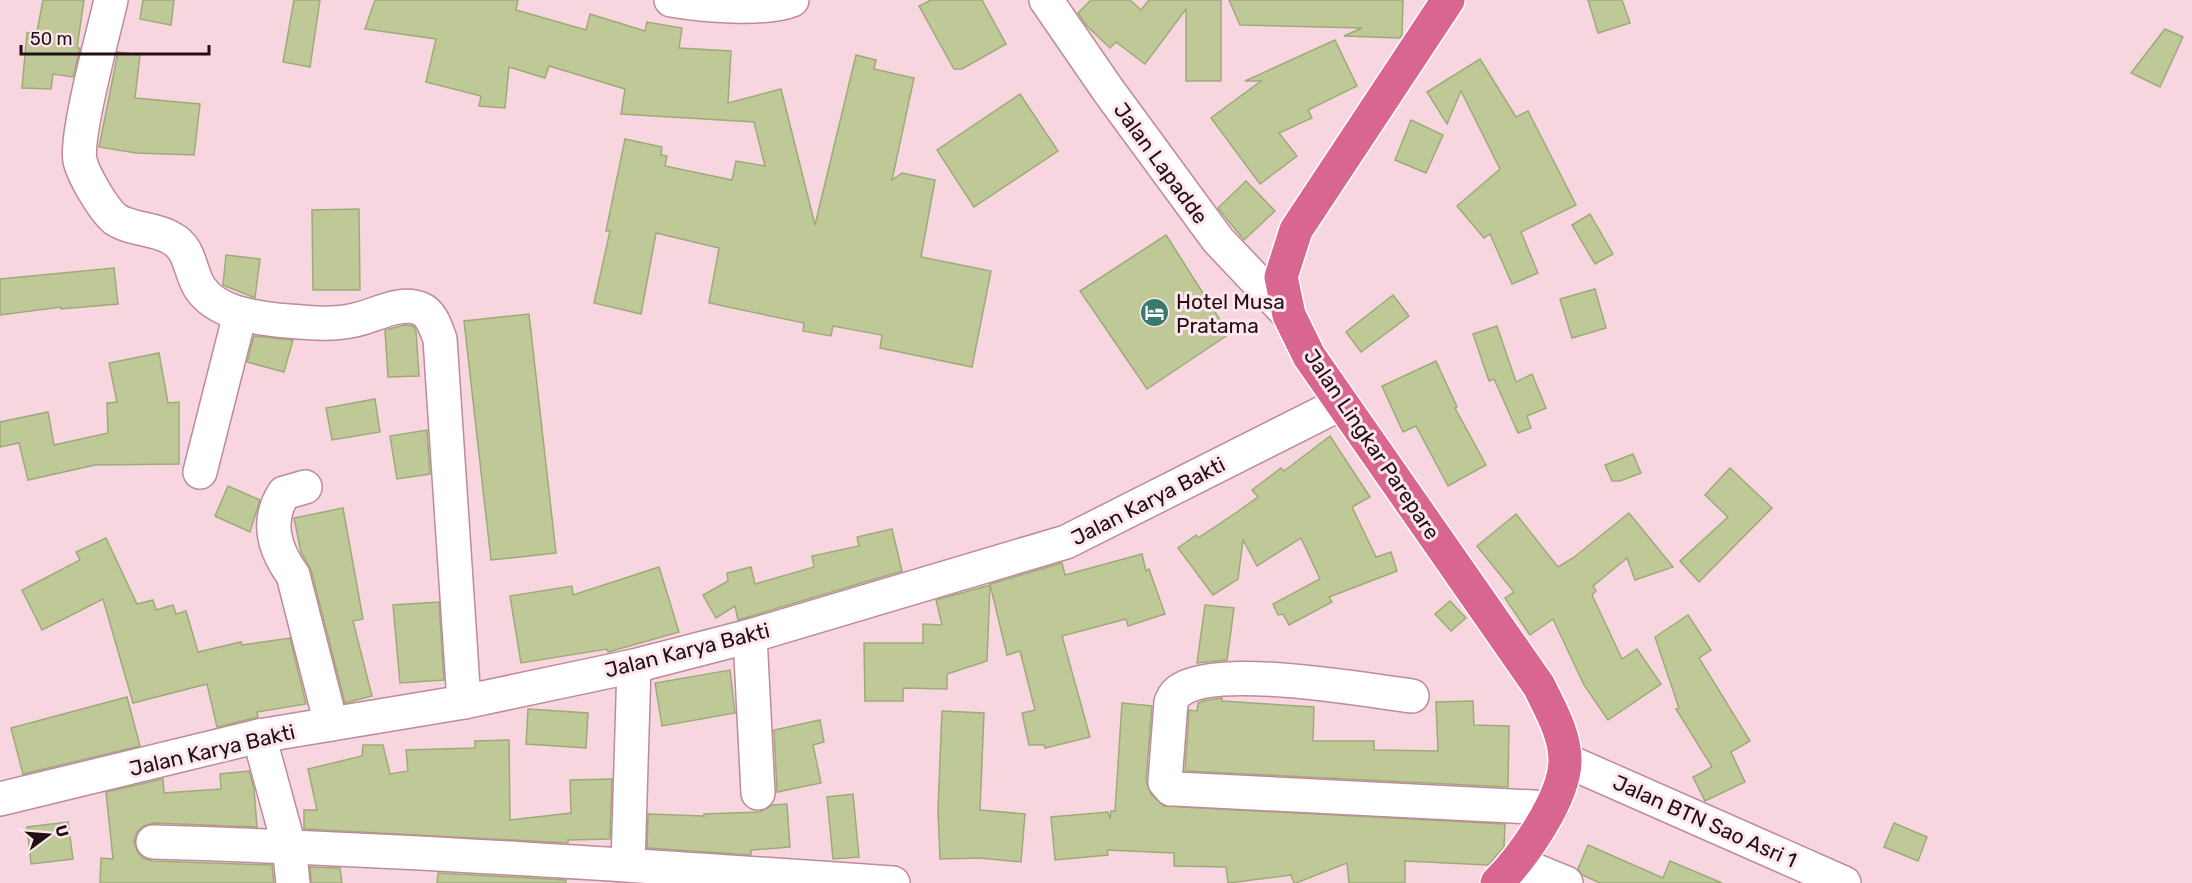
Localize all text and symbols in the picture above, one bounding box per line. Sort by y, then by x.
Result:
scale bar [21,18,208,56]
text: 50 m [30,28,73,50]
street label: Jalan Lapadde [1109,98,1213,228]
place label: Hotel Musa Pratama [1176,289,1285,338]
hotel icon: Hotel Musa Pratama [1139,297,1171,329]
street label: Jalan Lingkar Parepare [1299,344,1445,544]
street label: Jalan Karya Bakti [1067,451,1229,551]
street label: Jalan Karya Bakti [602,617,772,683]
street label: Jalan Karya Bakti [127,719,297,781]
street label: Jalan BTN Sao Asri 1 [1609,769,1801,873]
north arrow [18,805,78,865]
text: U [51,823,73,839]

